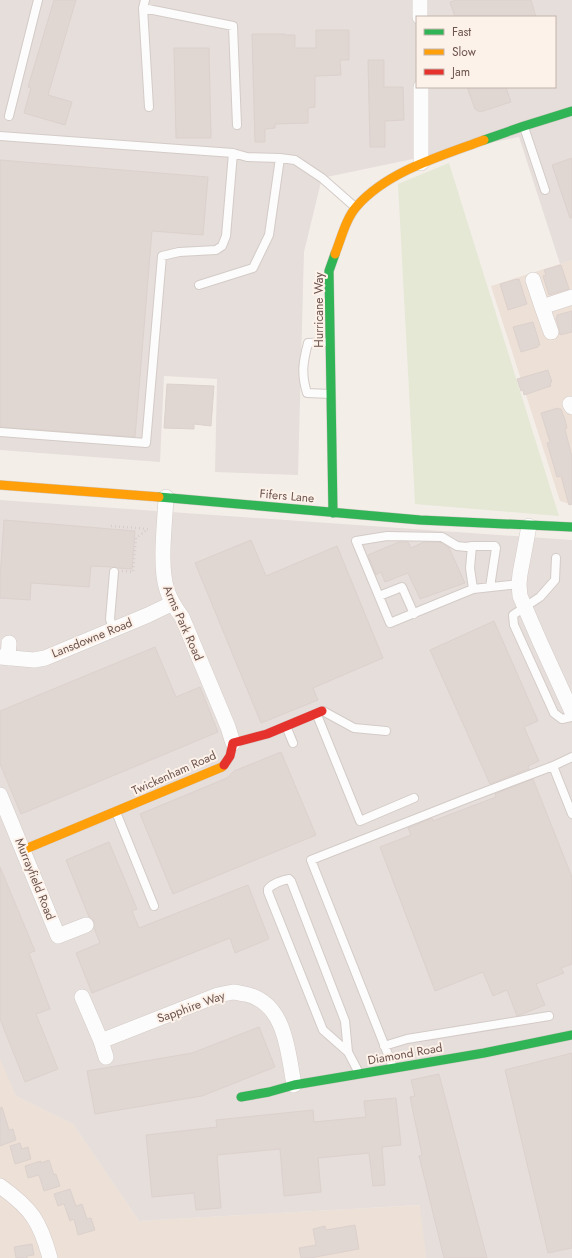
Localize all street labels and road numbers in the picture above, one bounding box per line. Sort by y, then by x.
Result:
street label: Hurricane Way [310,272,328,348]
street label: Fifers Lane [259,485,315,507]
street label: Arms Park Road [158,582,208,664]
street label: Lansdowne Road [49,614,135,662]
street label: Twickenham Road [129,746,219,800]
street label: Murrayfield Road [10,835,60,923]
street label: Sapphire Way [155,986,228,1028]
street label: Diamond Road [366,1039,444,1069]

